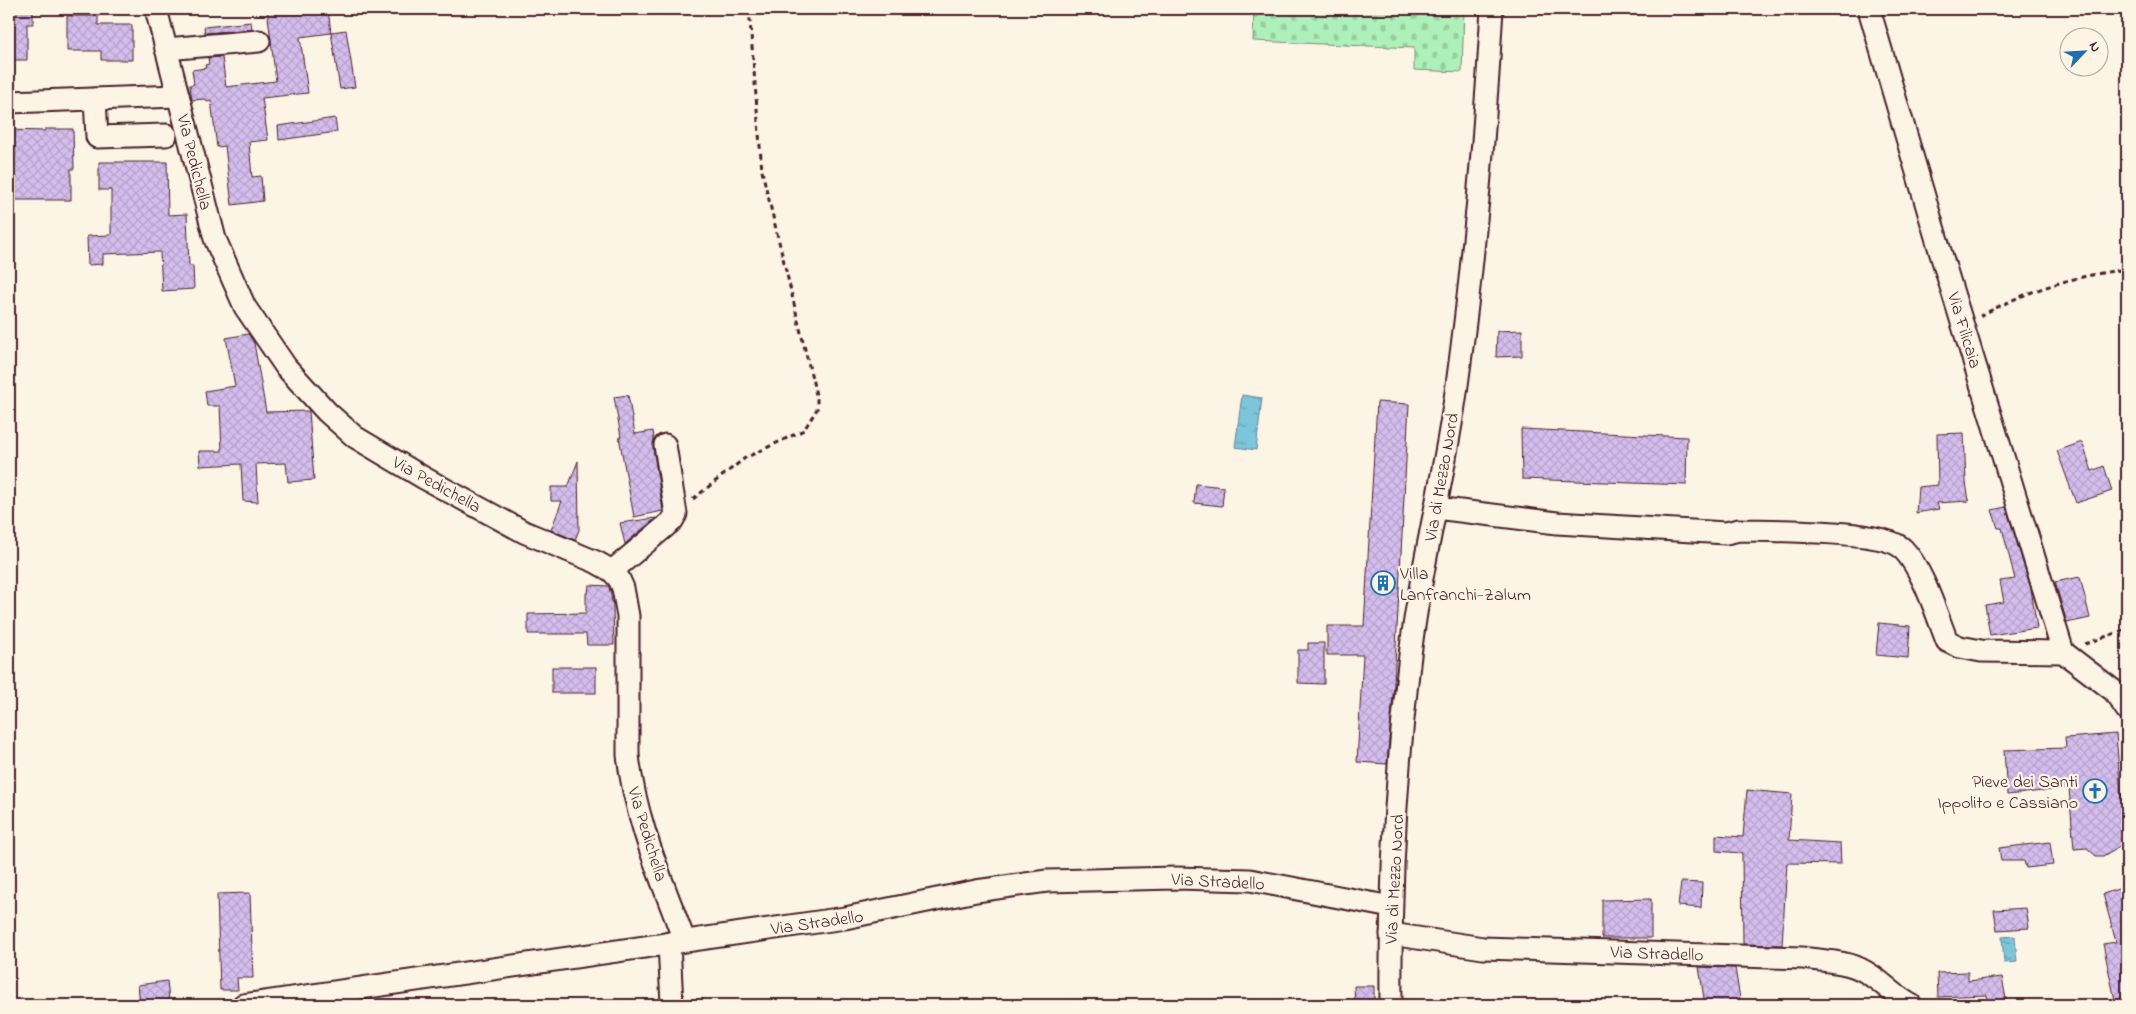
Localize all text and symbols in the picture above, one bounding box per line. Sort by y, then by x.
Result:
north arrow [2058,28,2108,78]
text: N [2083,38,2106,56]
street label: Via Pedichella [168,111,218,213]
street label: Via Filicaia [1939,288,1987,372]
street label: Via di Mezzo Nord [1419,411,1467,545]
street label: Via Pedichella [386,450,485,521]
place label: Villa Lanfranchi-Zalum [1399,562,1531,609]
building icon: Villa Lanfranchi-Zalum [1370,570,1396,596]
place label: Pieve dei Santi Ippolito e Cassiano [1938,770,2078,817]
church icon: Pieve dei Santi Ippolito e Cassiano [2082,778,2108,804]
street label: Via Pedichella [619,783,673,885]
street label: Via di Mezzo Nord [1380,814,1412,946]
street label: Via Stradello [1170,868,1265,898]
street label: Via Stradello [768,905,865,943]
street label: Via Stradello [1609,940,1704,970]

